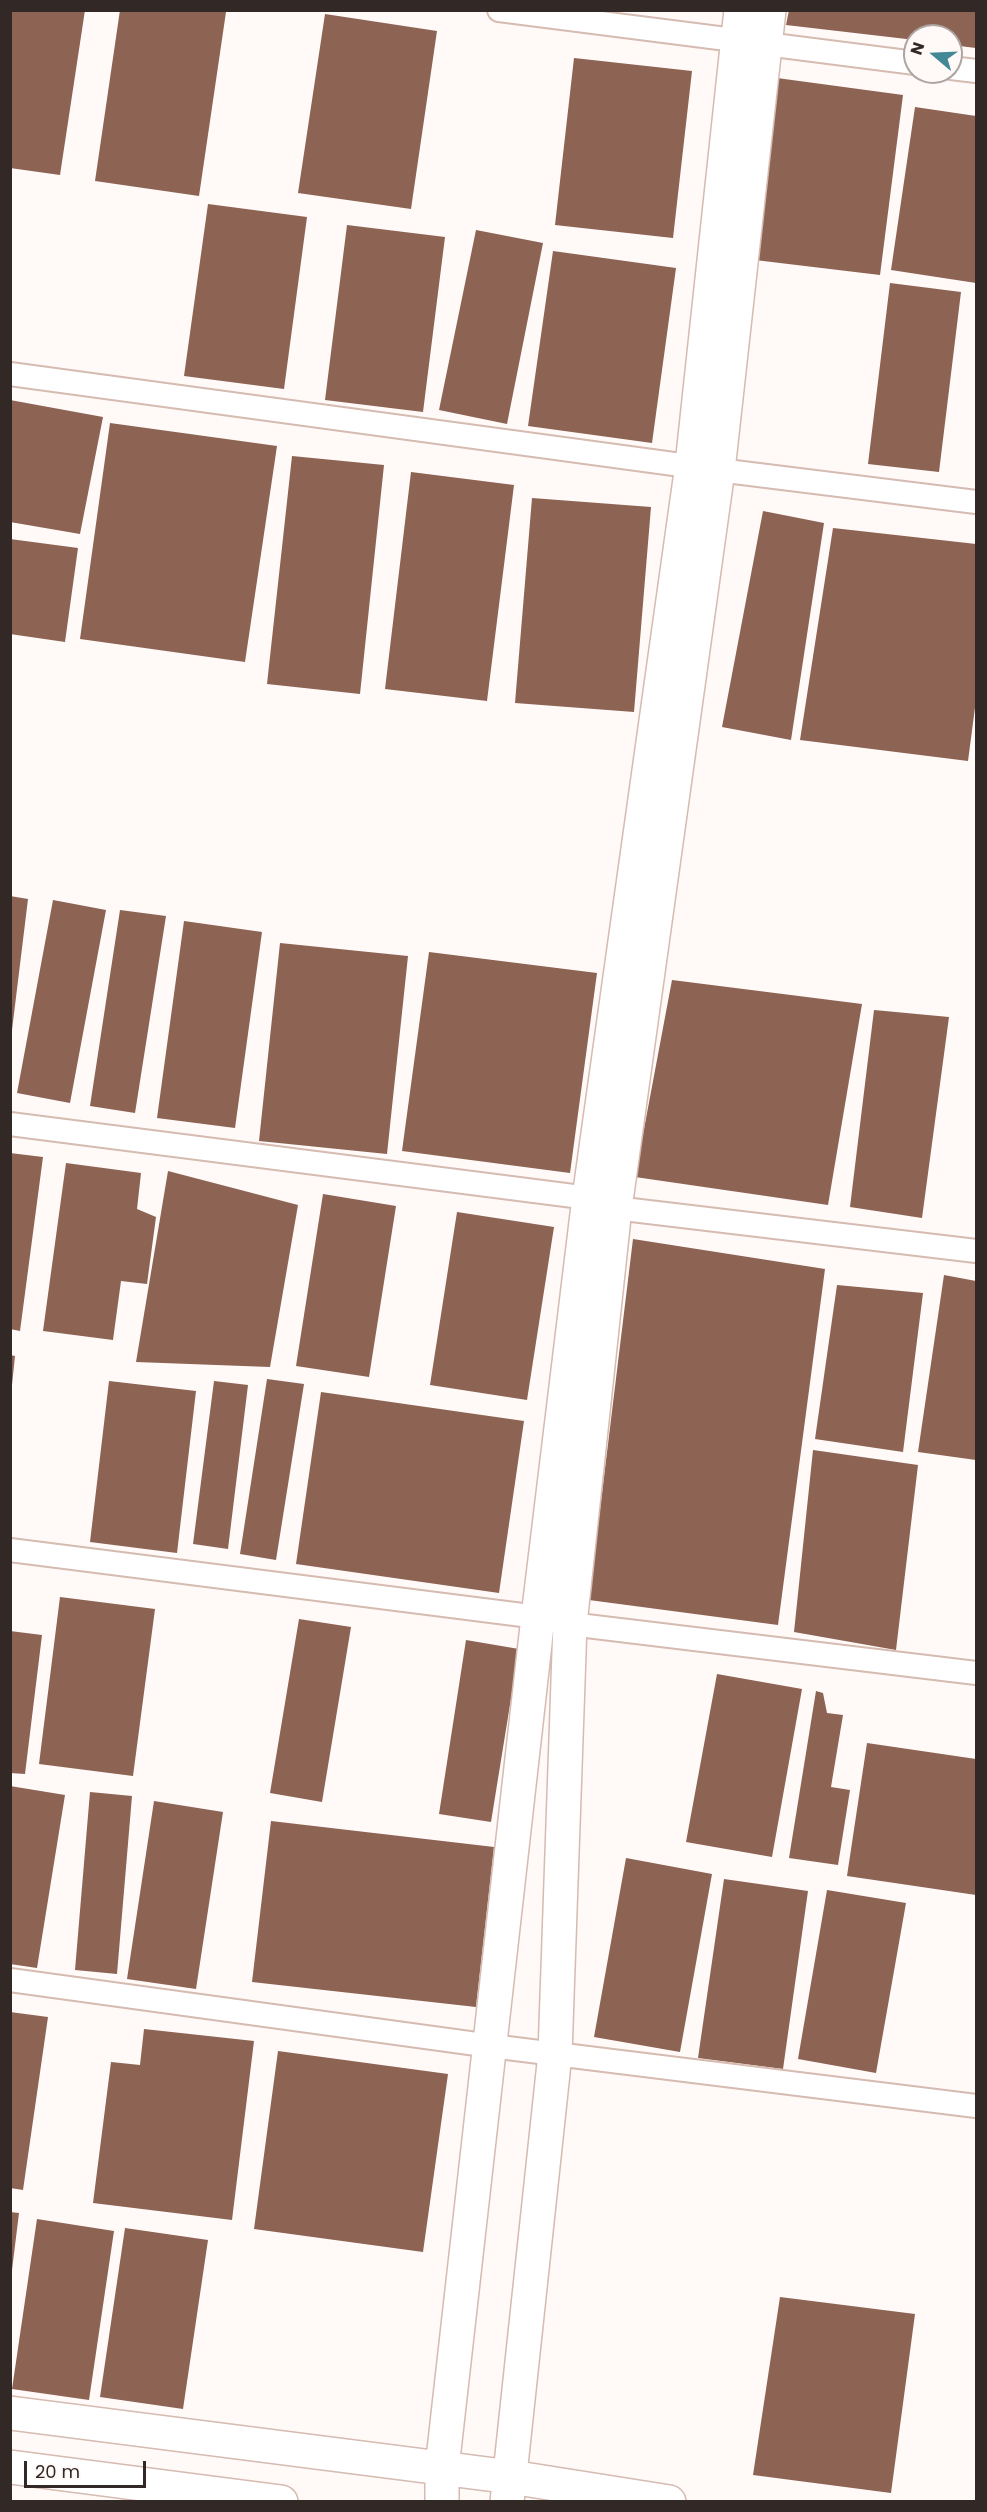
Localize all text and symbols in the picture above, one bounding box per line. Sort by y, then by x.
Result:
north arrow [903,24,963,84]
text: N [905,39,930,58]
scale bar [27,2449,148,2487]
text: 20 m [35,2459,80,2484]

